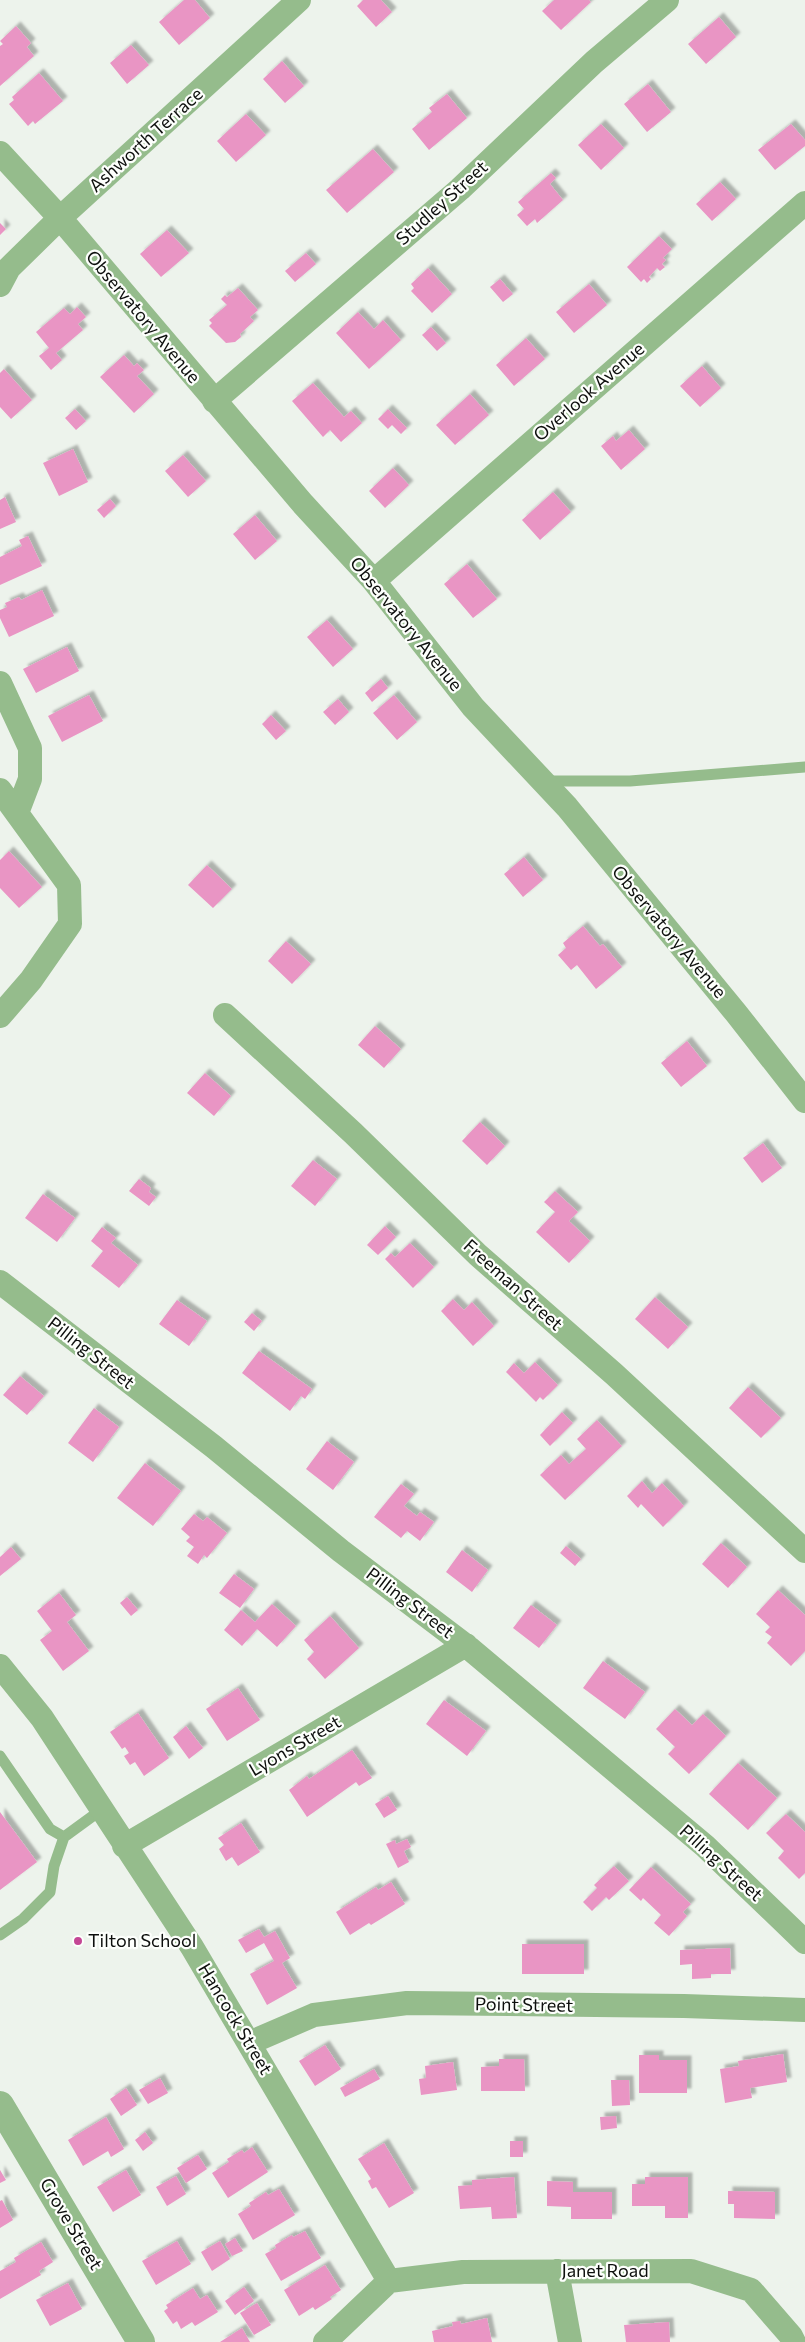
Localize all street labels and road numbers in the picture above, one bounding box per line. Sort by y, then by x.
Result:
street label: Ashworth Terrace [84,82,207,196]
street label: Studley Street [391,155,492,249]
street label: Observatory Avenue [82,246,206,387]
street label: Overlook Avenue [528,337,648,445]
street label: Observatory Avenue [346,552,468,695]
street label: Observatory Avenue [608,861,732,1002]
street label: Freeman Street [460,1234,568,1334]
street label: Pilling Street [44,1312,139,1393]
street label: Pilling Street [362,1562,459,1642]
street label: Lyons Street [245,1710,344,1780]
street label: Pilling Street [676,1819,768,1905]
street label: Hancock Street [194,1959,278,2078]
street label: Point Street [475,1992,573,2016]
street label: Grove Street [36,2174,108,2273]
street label: Janet Road [561,2259,649,2281]

